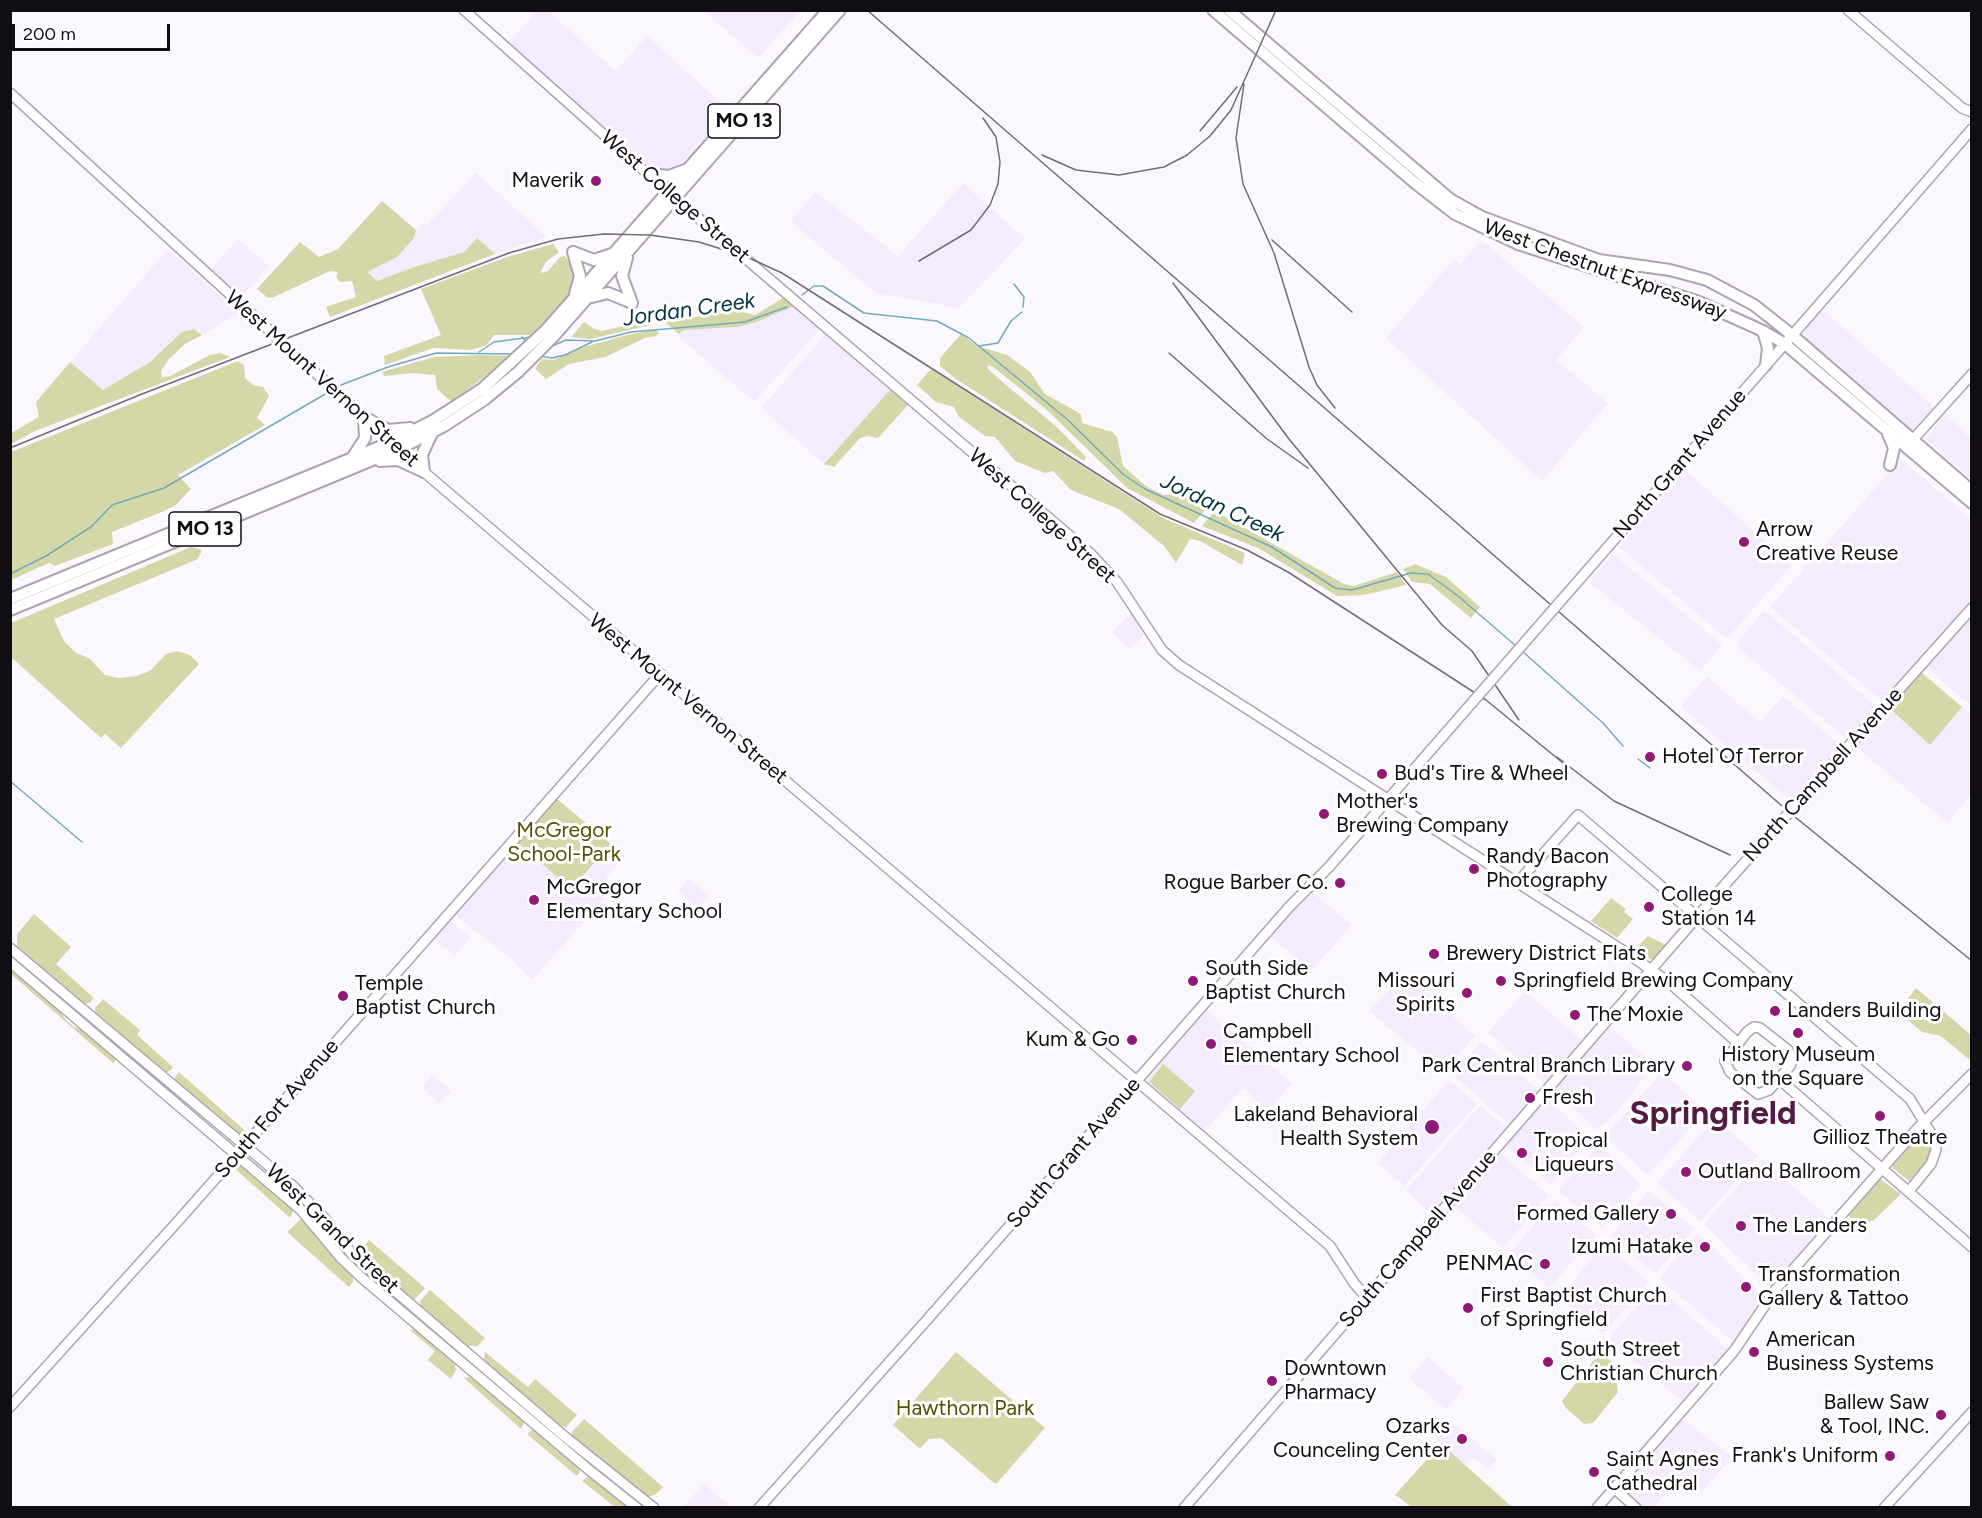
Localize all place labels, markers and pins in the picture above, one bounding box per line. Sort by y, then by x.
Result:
place label: Maverik [511,168,584,194]
marker: Maverik [589,174,603,188]
place label: Arrow Creative Reuse [1756,517,1898,567]
marker: Arrow Creative Reuse [1737,535,1751,549]
place label: Hotel Of Terror [1662,744,1804,770]
marker: Hotel Of Terror [1643,750,1657,764]
place label: Bud's Tire & Wheel [1394,761,1568,787]
marker: Bud's Tire & Wheel [1375,767,1389,781]
place label: Mother's Brewing Company [1336,789,1509,839]
marker: Mother's Brewing Company [1317,807,1331,821]
place label: Randy Bacon Photography [1486,844,1609,894]
marker: Randy Bacon Photography [1467,862,1481,876]
place label: Rogue Barber Co. [1164,870,1328,896]
place label: McGregor Elementary School [546,875,722,925]
marker: Rogue Barber Co. [1333,876,1347,890]
place label: College Station 14 [1661,882,1756,932]
marker: McGregor Elementary School [527,893,541,907]
marker: College Station 14 [1642,900,1656,914]
place label: Brewery District Flats [1446,941,1646,967]
marker: Brewery District Flats [1427,947,1441,961]
place label: South Side Baptist Church [1205,956,1345,1006]
place label: Missouri Spirits [1377,968,1455,1018]
place label: Springfield Brewing Company [1513,968,1793,994]
place label: Temple Baptist Church [355,971,495,1021]
marker: South Side Baptist Church [1186,974,1200,988]
marker: Springfield Brewing Company [1494,974,1508,988]
marker: Missouri Spirits [1460,986,1474,1000]
marker: Temple Baptist Church [336,989,350,1003]
place label: Landers Building [1787,998,1941,1024]
place label: The Moxie [1587,1002,1683,1028]
marker: Landers Building [1768,1004,1782,1018]
marker: The Moxie [1568,1008,1582,1022]
place label: Campbell Elementary School [1223,1019,1399,1069]
marker: History Museum on the Square [1791,1026,1805,1040]
place label: Kum & Go [1026,1027,1120,1053]
marker: Kum & Go [1125,1033,1139,1047]
marker: Campbell Elementary School [1204,1037,1218,1051]
place label: History Museum on the Square [1721,1042,1875,1092]
place label: Park Central Branch Library [1421,1053,1675,1079]
marker: Park Central Branch Library [1680,1059,1694,1073]
place label: Fresh [1542,1085,1593,1111]
marker: Fresh [1523,1091,1537,1105]
place label: Lakeland Behavioral Health System [1233,1102,1418,1152]
marker: Gillioz Theatre [1873,1109,1887,1123]
marker: Lakeland Behavioral Health System [1423,1118,1441,1136]
place label: Gillioz Theatre [1813,1125,1947,1151]
place label: Tropical Liqueurs [1534,1128,1614,1178]
marker: Tropical Liqueurs [1515,1146,1529,1160]
place label: Outland Ballroom [1698,1159,1861,1185]
marker: Outland Ballroom [1679,1165,1693,1179]
place label: Formed Gallery [1516,1201,1659,1227]
marker: Formed Gallery [1664,1207,1678,1221]
place label: The Landers [1753,1213,1867,1239]
marker: The Landers [1734,1219,1748,1233]
place label: Izumi Hatake [1571,1234,1693,1260]
marker: Izumi Hatake [1698,1240,1712,1254]
place label: PENMAC [1445,1251,1533,1277]
marker: PENMAC [1538,1257,1552,1271]
place label: Transformation Gallery & Tattoo [1758,1262,1909,1312]
marker: Transformation Gallery & Tattoo [1739,1280,1753,1294]
place label: First Baptist Church of Springfield [1480,1283,1667,1333]
marker: First Baptist Church of Springfield [1461,1301,1475,1315]
place label: American Business Systems [1766,1327,1934,1377]
place label: South Street Christian Church [1560,1337,1718,1387]
marker: American Business Systems [1747,1345,1761,1359]
marker: South Street Christian Church [1541,1355,1555,1369]
place label: Downtown Pharmacy [1284,1356,1386,1406]
marker: Downtown Pharmacy [1265,1374,1279,1388]
place label: Ballew Saw & Tool, INC. [1820,1390,1929,1440]
marker: Ballew Saw & Tool, INC. [1934,1408,1948,1422]
place label: Ozarks Counceling Center [1273,1414,1450,1464]
marker: Ozarks Counceling Center [1455,1432,1469,1446]
place label: Frank's Uniform [1732,1443,1878,1469]
place label: Saint Agnes Cathedral [1606,1447,1719,1497]
marker: Frank's Uniform [1883,1449,1897,1463]
marker: Saint Agnes Cathedral [1587,1465,1601,1479]

